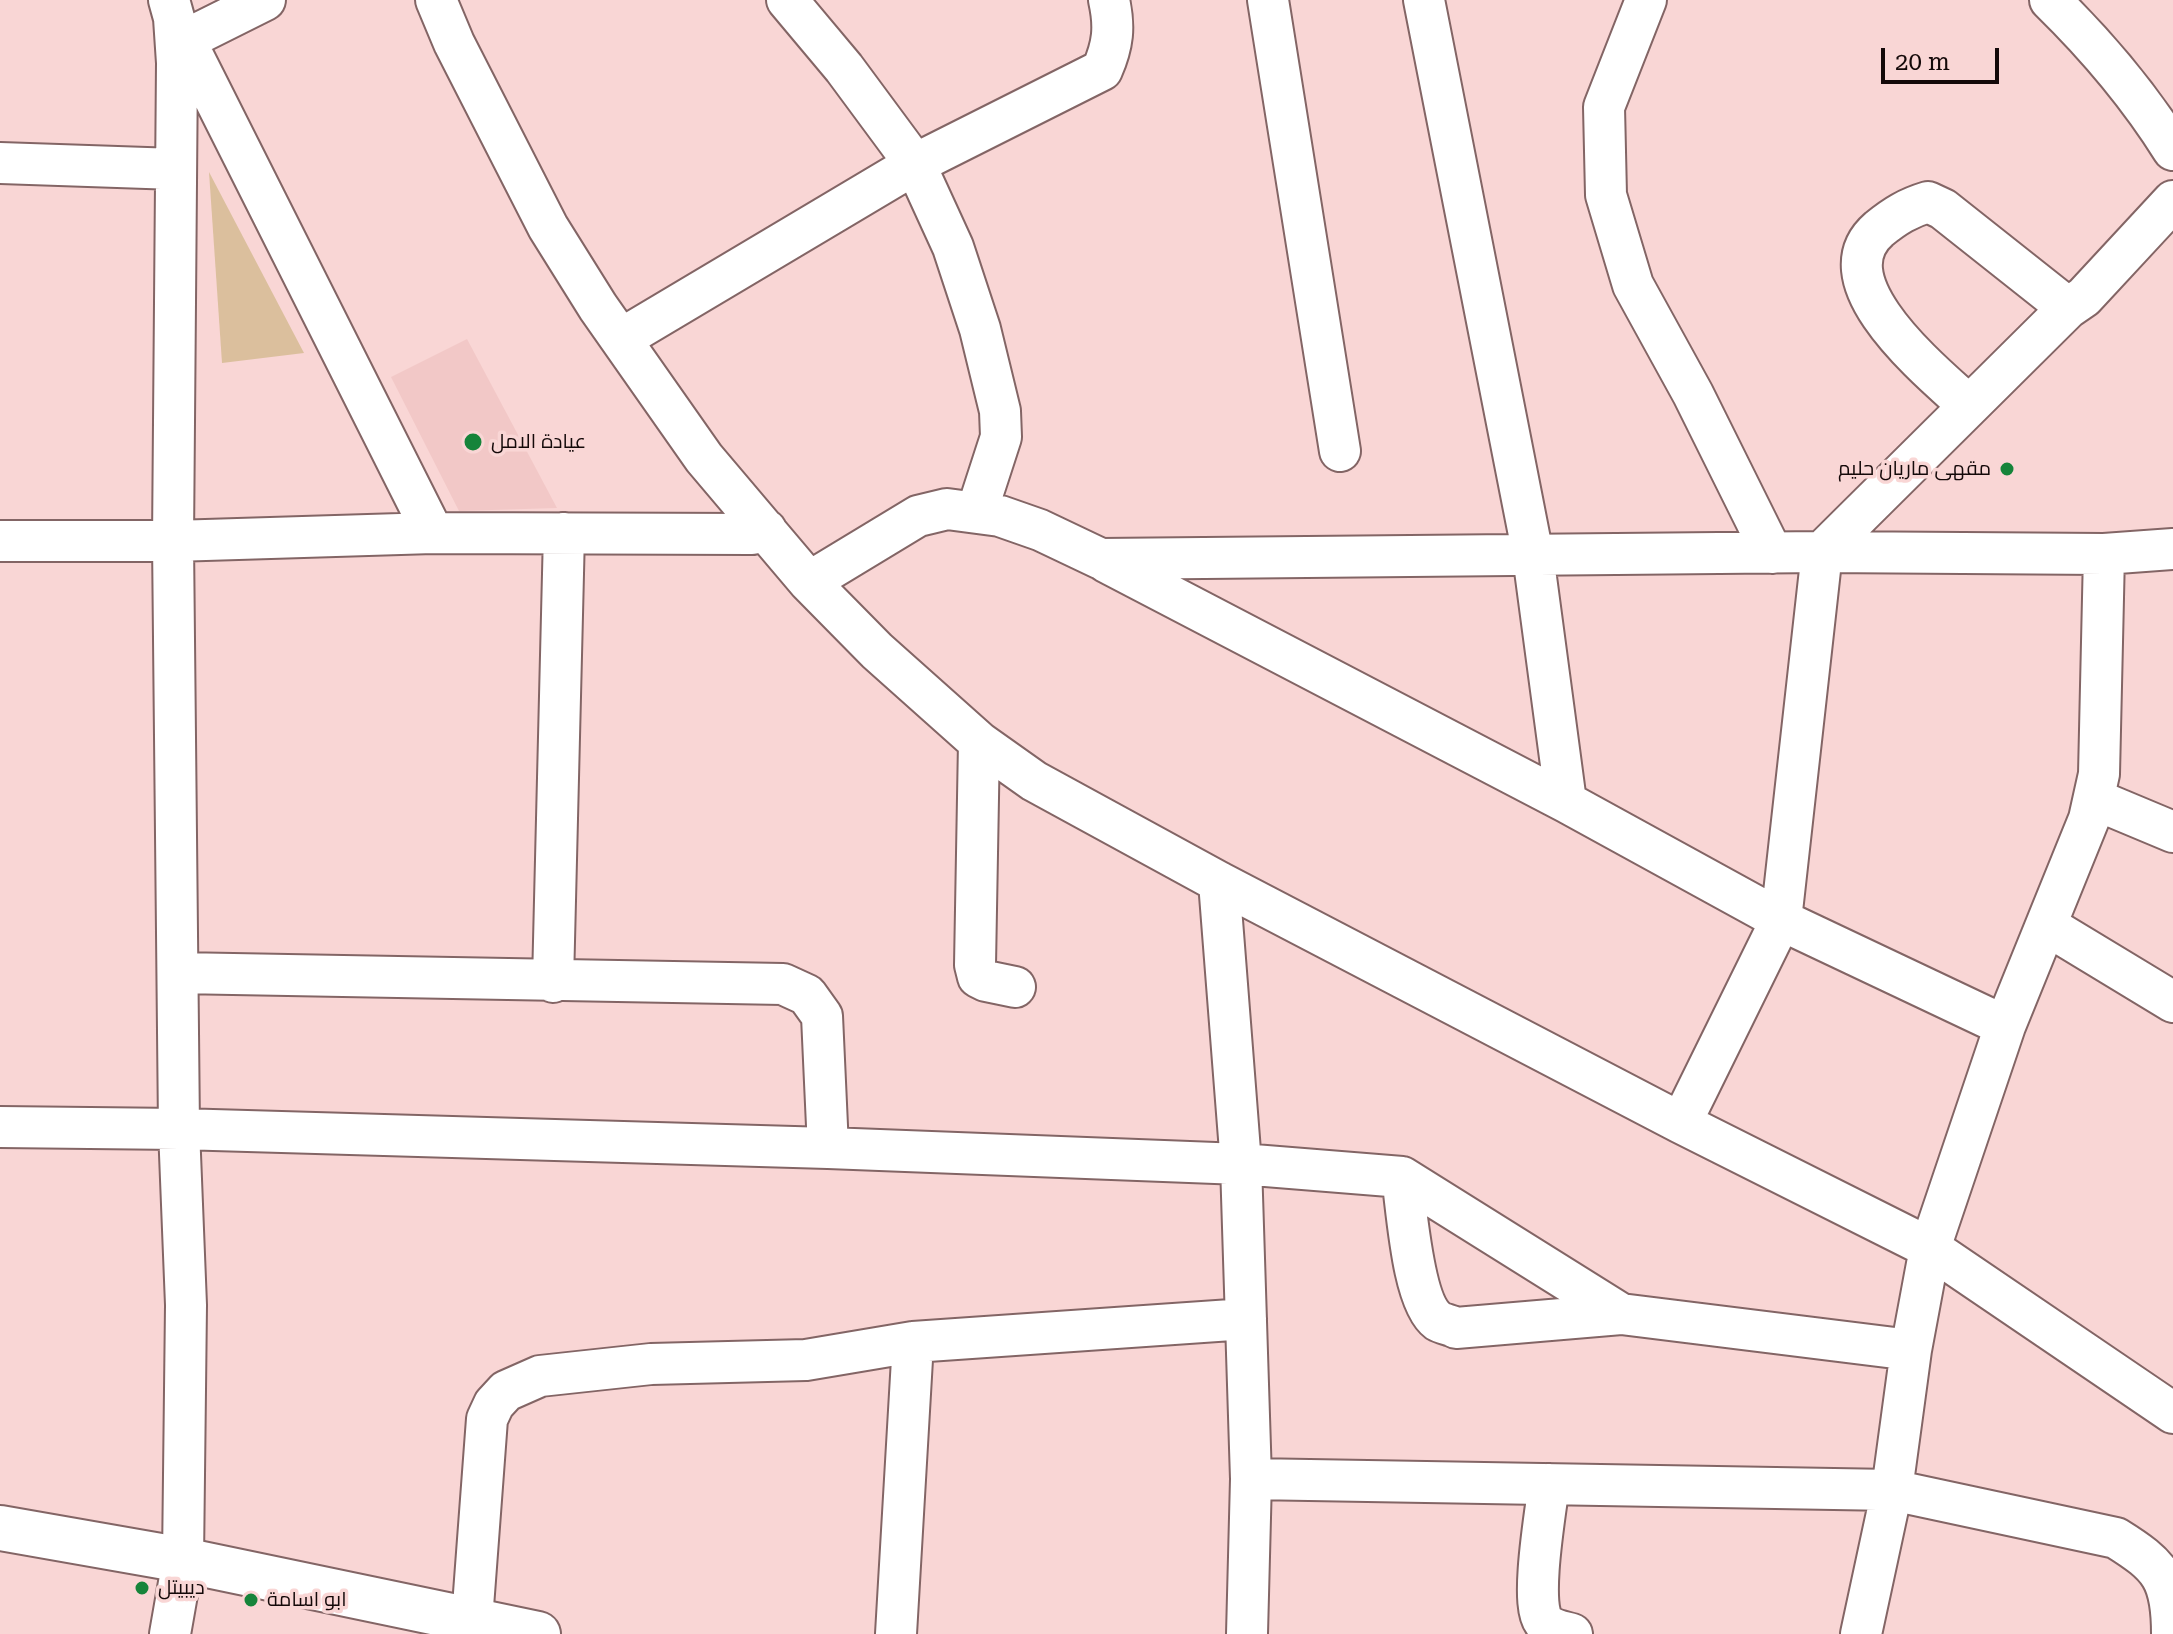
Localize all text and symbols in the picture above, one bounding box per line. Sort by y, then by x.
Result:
scale bar [1885,32,2003,82]
text: 20 m [1895,48,1950,76]
place label: عيادة الامل [491,430,586,454]
marker: عيادة الامل [462,431,484,453]
place label: مقهى ماريان حليم [1838,457,1991,481]
marker: مقهى ماريان حليم [1998,460,2016,478]
place label: ديبيتل [158,1576,205,1600]
marker: ديبيتل [133,1579,151,1597]
place label: ابو اسامة [267,1588,347,1612]
marker: ابو اسامة [242,1591,260,1609]

